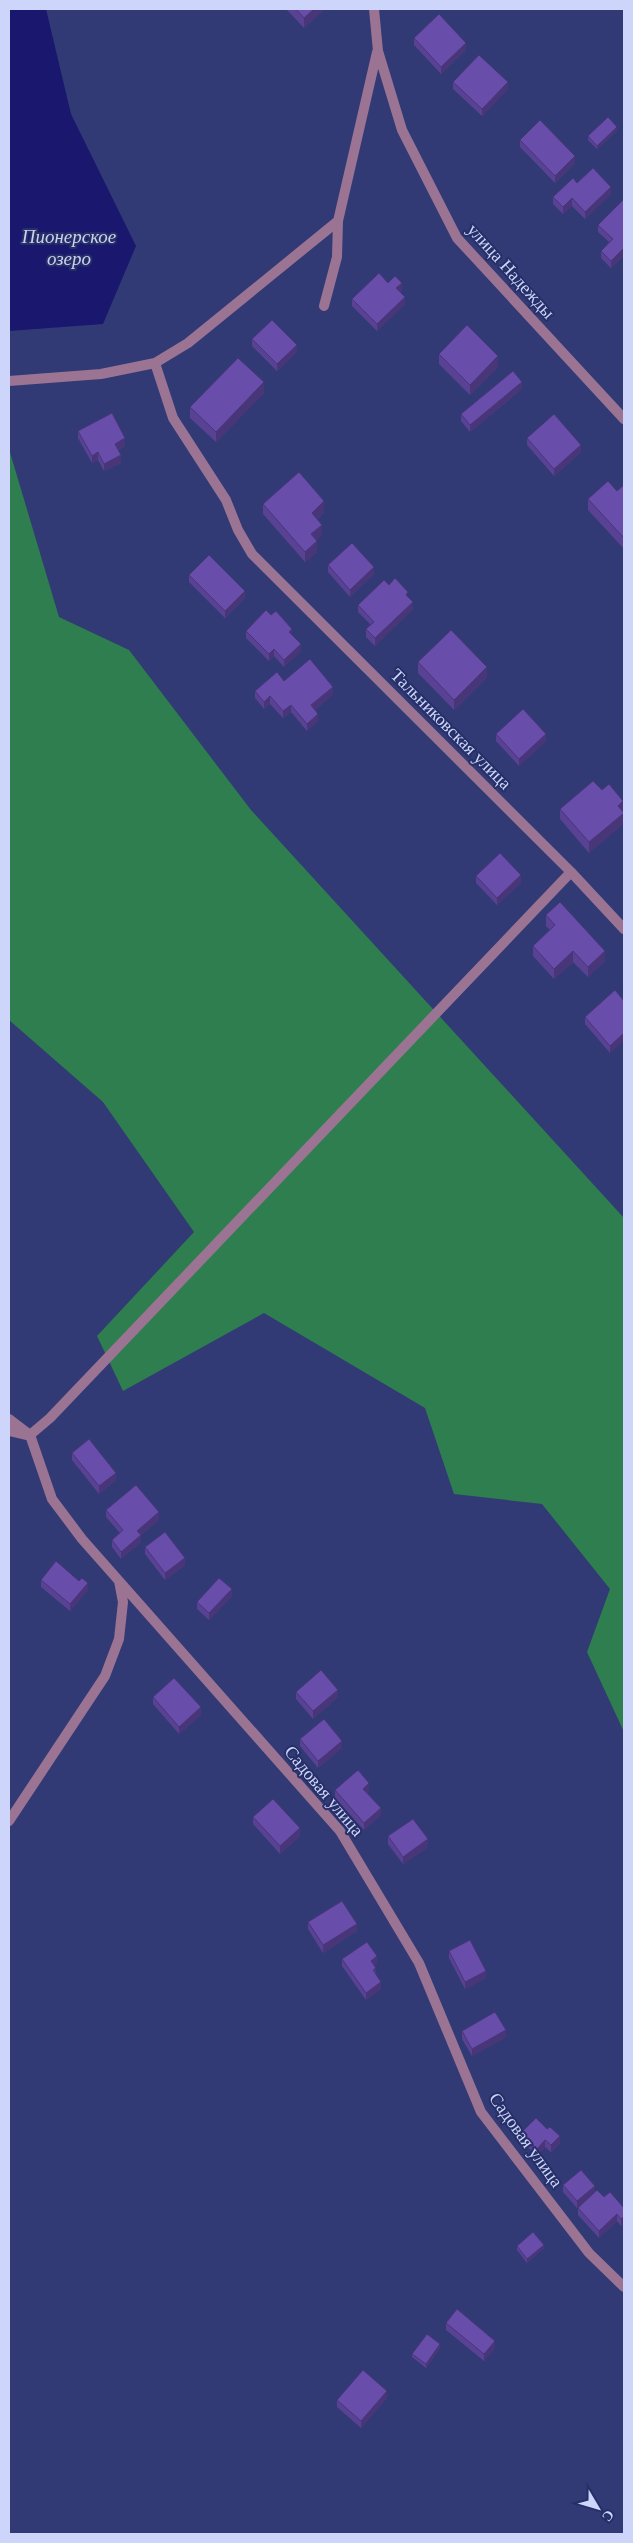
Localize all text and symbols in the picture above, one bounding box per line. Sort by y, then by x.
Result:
street label: улица Надежды [463,219,559,323]
water label: Пионерское озеро [21,226,116,269]
street label: Тальниковская улица [387,665,515,793]
street label: Садовая улица [280,1742,368,1840]
street label: Садовая улица [485,2089,567,2191]
north arrow [573,2483,623,2533]
text: С [599,2507,617,2524]

